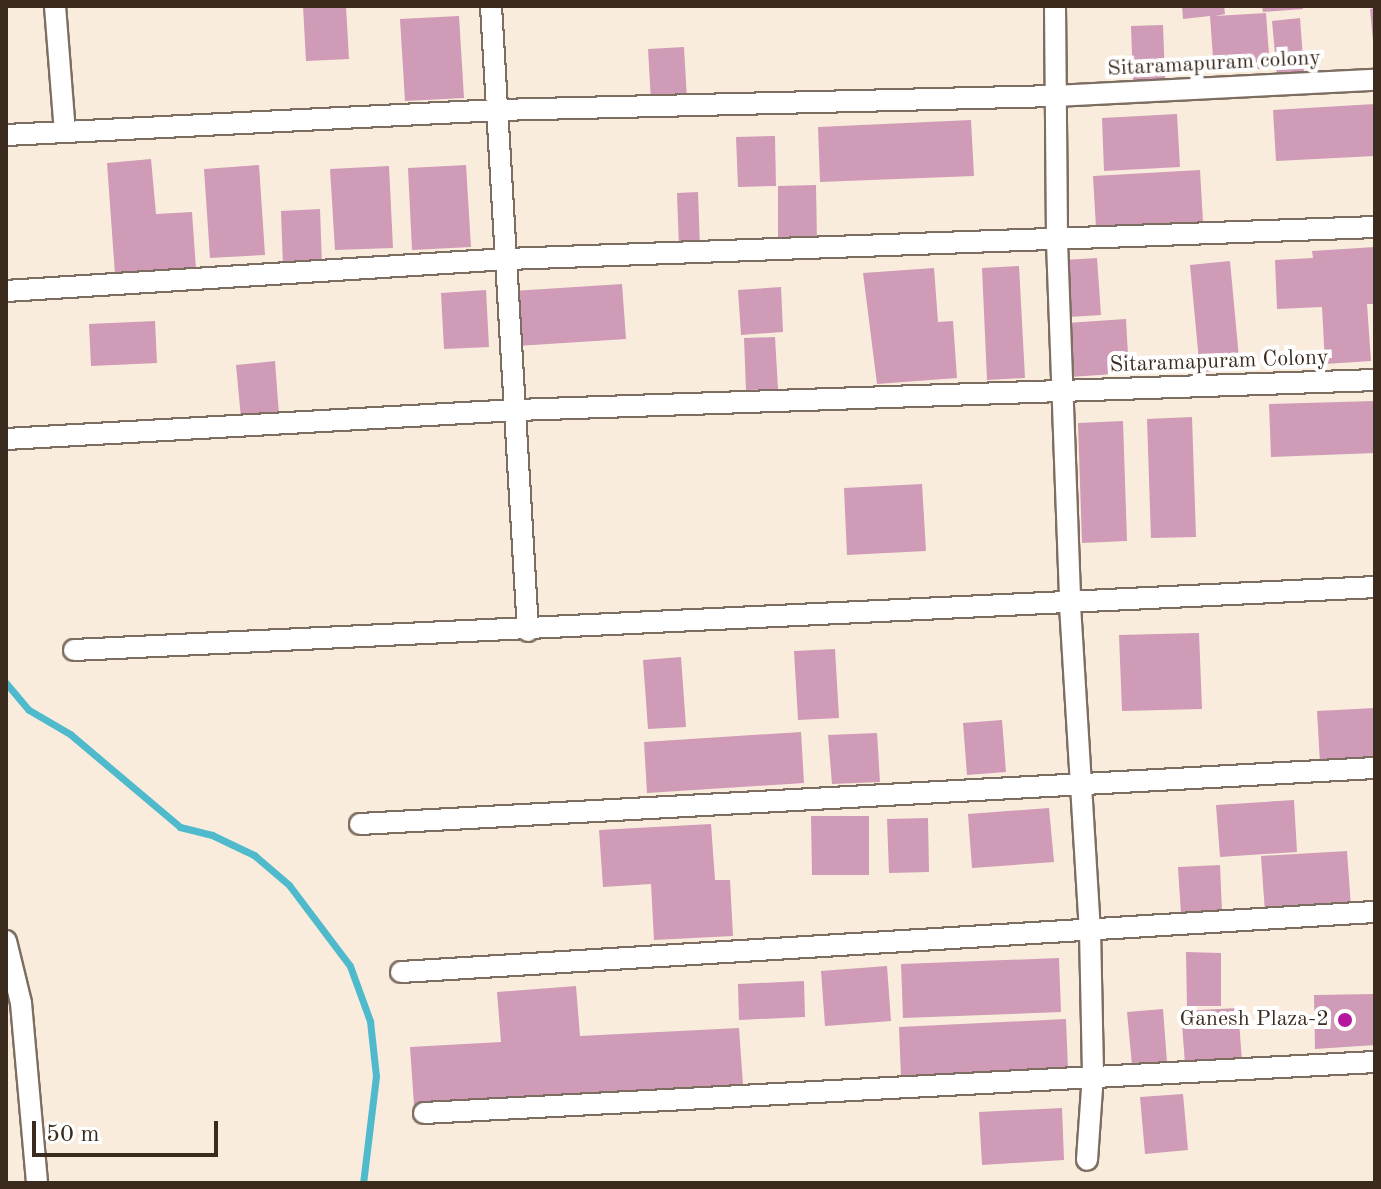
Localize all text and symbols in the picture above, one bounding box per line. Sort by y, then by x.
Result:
street label: Sitaramapuram colony [1106,45,1322,83]
street label: Sitaramapuram Colony [1109,345,1329,379]
place label: Ganesh Plaza-2 [1179,1007,1329,1033]
marker: Ganesh Plaza-2 [1336,1011,1354,1029]
scale bar [36,1105,222,1155]
text: 50 m [46,1123,100,1147]

